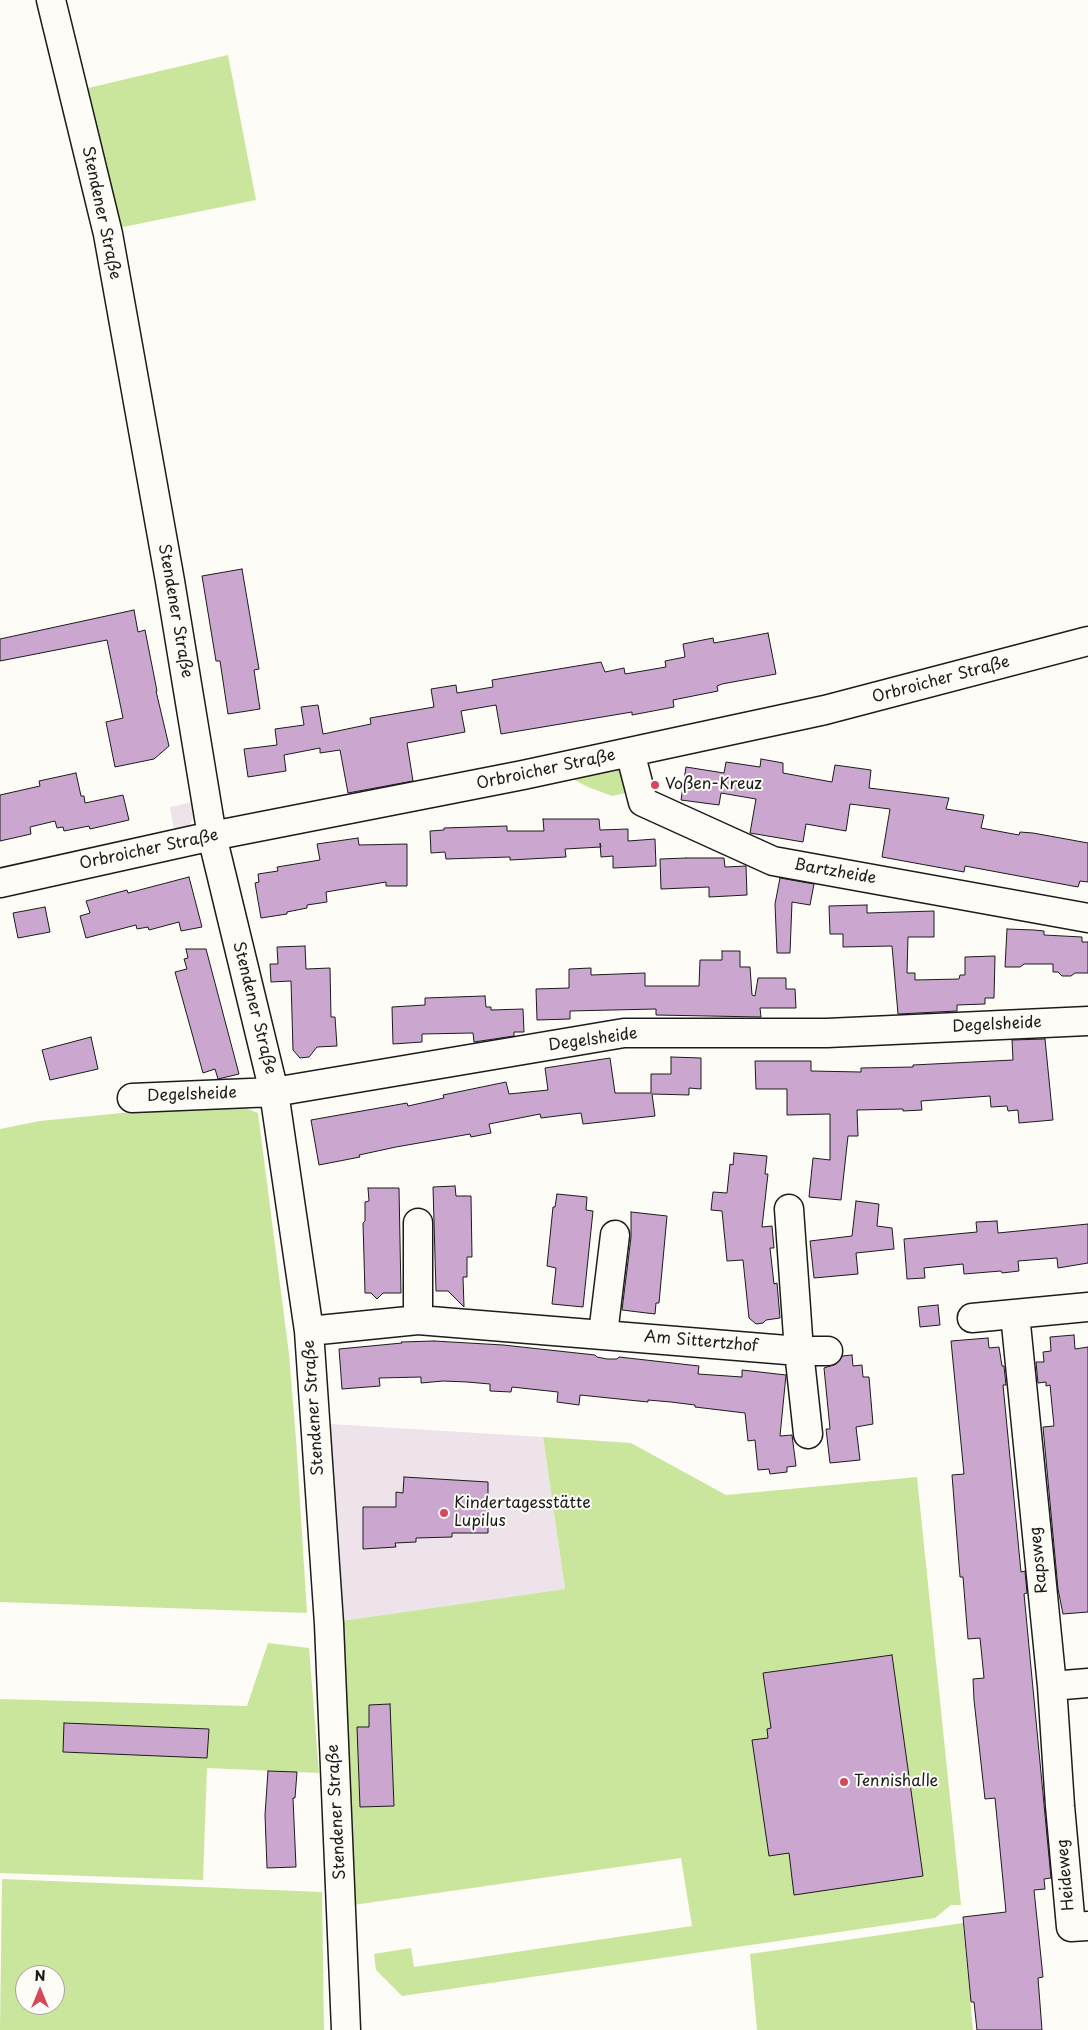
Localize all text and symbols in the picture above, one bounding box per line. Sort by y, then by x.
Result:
street label: Stendener Straße [77,145,125,281]
street label: Stendener Straße [154,542,196,680]
street label: Orbroicher Straße [870,652,1012,708]
street label: Orbroicher Straße [475,746,617,794]
place label: Voßen-Kreuz [665,775,762,795]
marker: Voßen-Kreuz [649,779,661,791]
street label: Orbroicher Straße [78,826,220,874]
street label: Bartzheide [792,855,878,889]
street label: Stendener Straße [228,940,280,1076]
street label: Degelsheide [952,1013,1042,1037]
street label: Degelsheide [547,1024,639,1056]
street label: Degelsheide [147,1084,237,1106]
street label: Am Sittertzhof [643,1327,759,1357]
street label: Stendener Straße [300,1340,328,1476]
place label: Kindertagesstätte Lupilus [454,1494,591,1532]
marker: Kindertagesstätte Lupilus [438,1507,450,1519]
street label: Rapsweg [1026,1525,1052,1595]
street label: Stendener Straße [324,1744,350,1880]
place label: Tennishalle [854,1772,938,1792]
marker: Tennishalle [838,1776,850,1788]
street label: Heideweg [1053,1838,1079,1912]
north arrow [15,1965,65,2015]
text: N [34,1965,46,1986]

